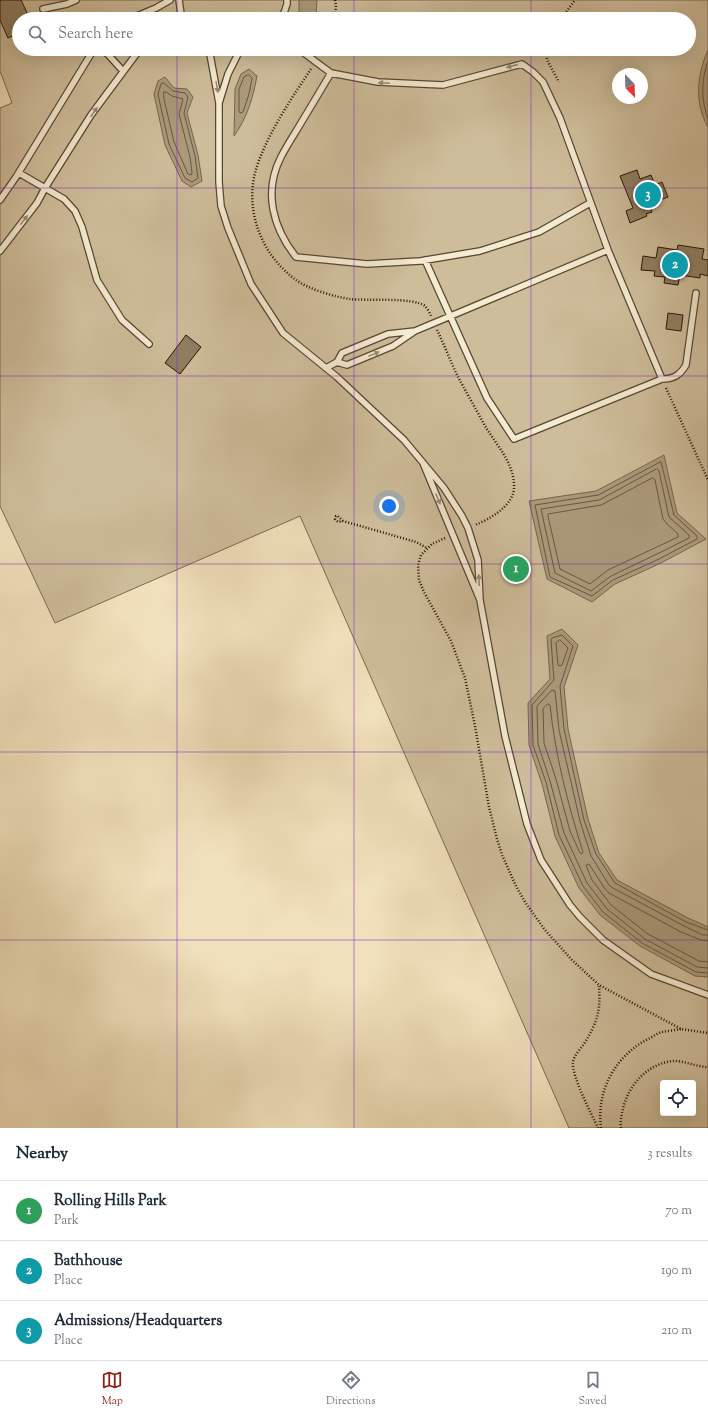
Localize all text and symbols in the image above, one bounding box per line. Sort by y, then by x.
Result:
search box [12,12,696,56]
icon: search [26,23,48,45]
text: Search here [58,24,133,45]
one-way arrow [505,64,518,70]
north arrow [612,68,648,104]
one-way arrow [378,79,390,86]
one-way arrow [214,81,220,93]
one-way arrow [90,106,98,117]
pin: 3 [635,180,661,210]
one-way arrow [20,215,28,226]
pin: 2 [662,250,688,280]
one-way arrow [368,350,380,356]
one-way arrow [435,494,441,505]
your location [379,496,399,516]
pin: 1 [503,554,529,584]
one-way arrow [476,574,483,586]
map controls [660,1080,696,1116]
button: locate [660,1080,696,1116]
text: Nearby [16,1142,68,1166]
text: 3 results [647,1145,692,1163]
text: Rolling Hills Park [54,1191,167,1212]
text: 1 [27,1202,31,1220]
text: 70 m [665,1202,692,1220]
text: Park [54,1212,79,1230]
text: Bathhouse [54,1251,123,1272]
text: 2 [26,1262,32,1280]
text: 190 m [661,1262,692,1280]
text: Place [54,1272,83,1290]
text: Admissions/Headquarters [54,1311,222,1332]
text: 3 [26,1322,32,1340]
text: 210 m [661,1322,692,1340]
text: Place [54,1332,83,1350]
tab: Map [101,1369,123,1409]
tab: Directions [326,1369,376,1409]
tab: Saved [578,1369,607,1409]

